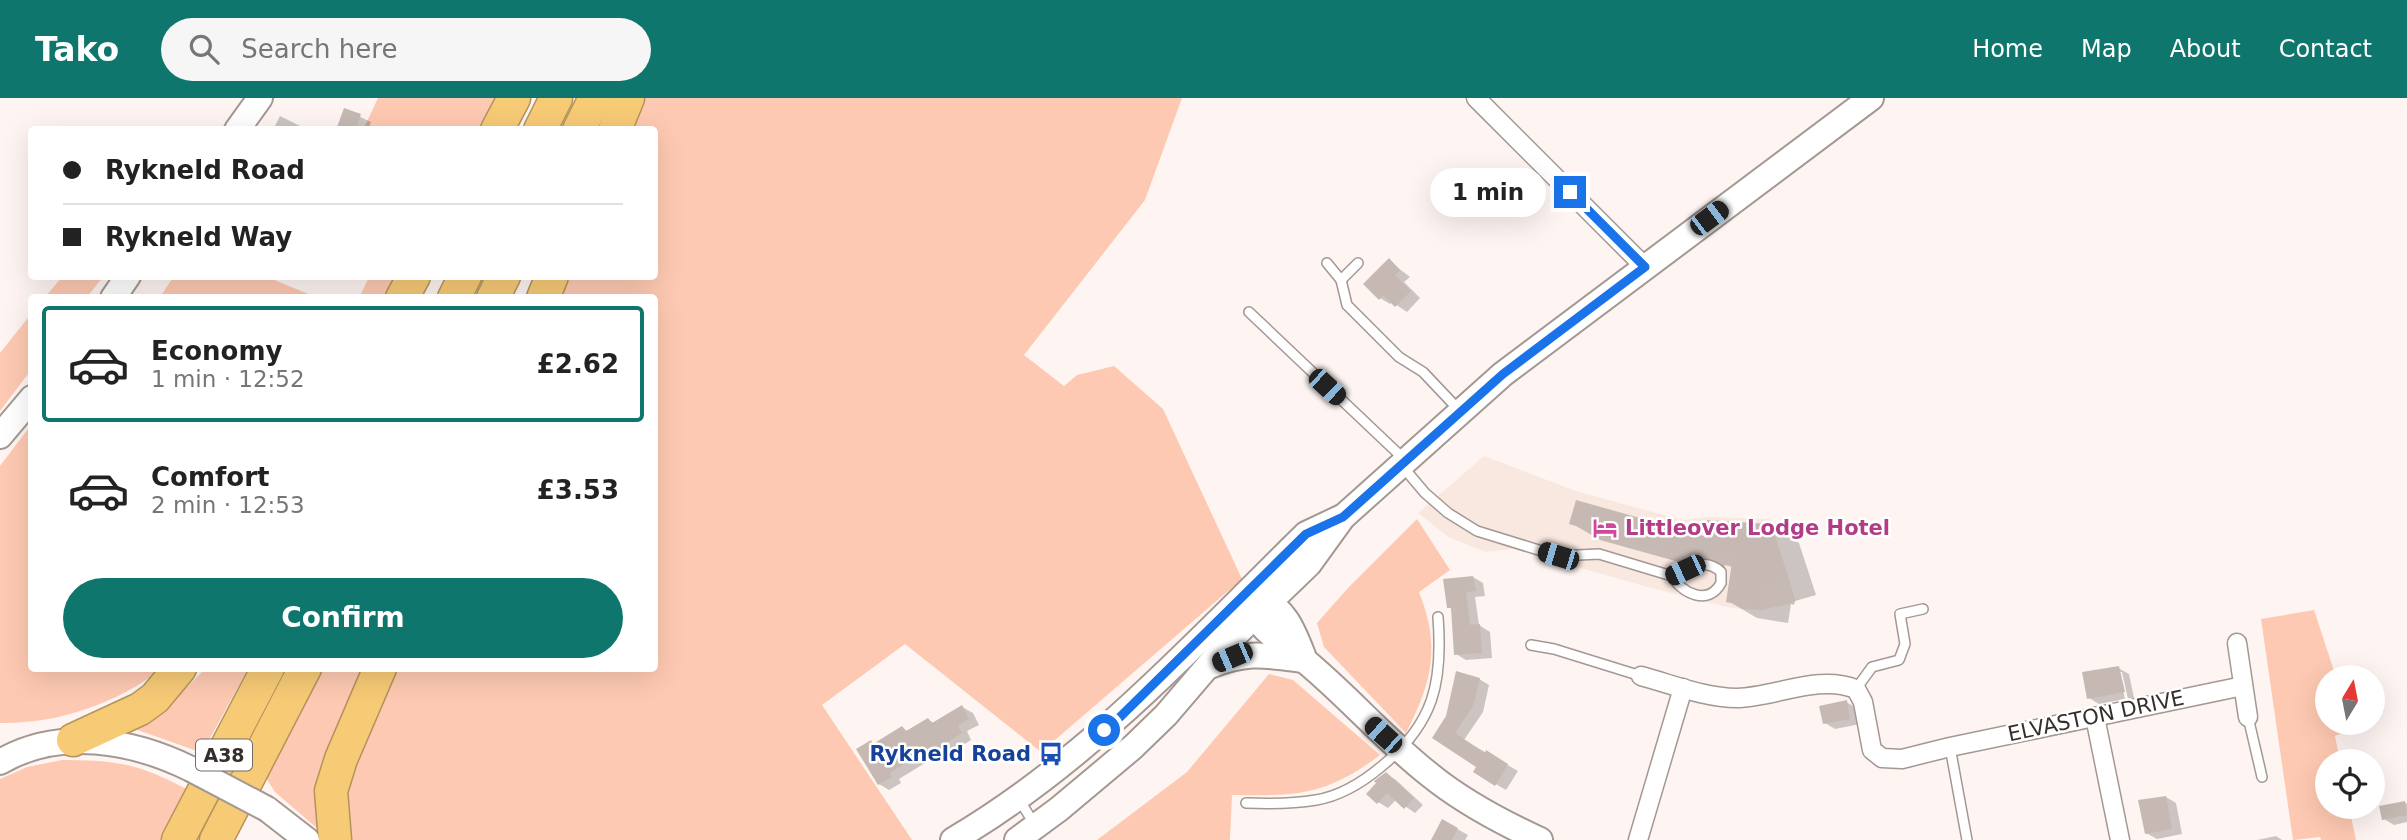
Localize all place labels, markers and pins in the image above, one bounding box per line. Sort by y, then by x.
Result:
hotel icon: Littleover Lodge Hotel [1591,514,1619,542]
place label: Littleover Lodge Hotel [1625,516,1890,540]
bus stop icon: Rykneld Road [1037,740,1065,768]
place label: Rykneld Road [870,742,1031,766]

